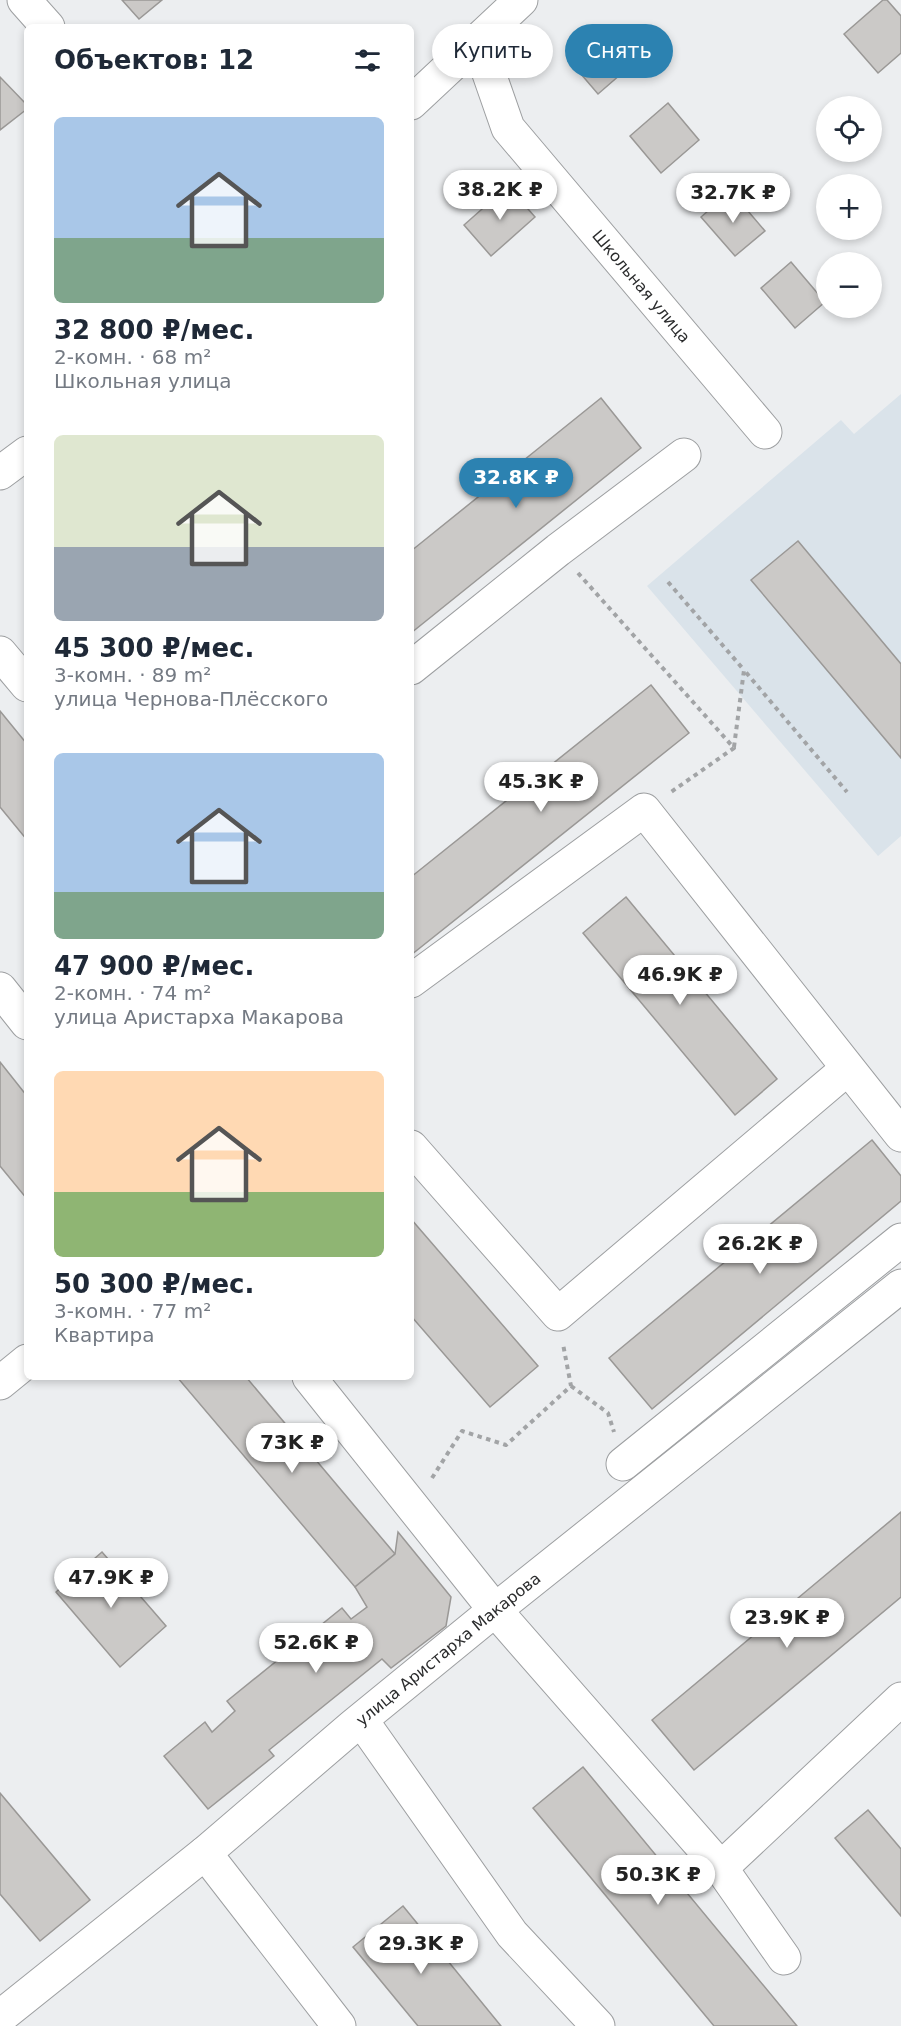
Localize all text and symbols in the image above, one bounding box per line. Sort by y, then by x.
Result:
chip: Купить [432,24,553,78]
chip: Снять [565,24,673,78]
icon: filters [351,44,384,77]
text: Объектов: 12 [54,45,254,75]
map controls [816,96,882,318]
button: locate [816,96,882,162]
icon: home [165,156,273,264]
pin: 38.2K ₽ [445,170,555,221]
pin: 32.7K ₽ [678,173,788,224]
button: + [816,174,882,240]
text: 38.2K ₽ [457,177,543,201]
text: 32.7K ₽ [690,180,776,204]
street label: Школьная улица [588,226,695,346]
button: − [816,252,882,318]
text: 32 800 ₽/мес. [54,315,254,345]
text: 2-комн. · 68 m² [54,345,211,369]
text: Школьная улица [54,369,231,393]
pin: 32.8K ₽ [461,458,571,509]
text: 32.8K ₽ [473,465,559,489]
icon: home [165,474,273,582]
text: 45 300 ₽/мес. [54,633,254,663]
text: 3-комн. · 89 m² [54,663,211,687]
text: улица Чернова-Плёсского [54,687,328,711]
pin: 45.3K ₽ [486,762,596,813]
text: 45.3K ₽ [498,769,584,793]
icon: home [165,792,273,900]
text: 47 900 ₽/мес. [54,951,254,981]
pin: 46.9K ₽ [625,955,735,1006]
text: 46.9K ₽ [637,962,723,986]
text: 2-комн. · 74 m² [54,981,211,1005]
text: улица Аристарха Макарова [54,1005,344,1029]
icon: home [165,1110,273,1218]
pin: 26.2K ₽ [705,1224,815,1275]
text: 26.2K ₽ [717,1231,803,1255]
text: 50 300 ₽/мес. [54,1269,254,1299]
text: 3-комн. · 77 m² [54,1299,211,1323]
text: Квартира [54,1323,155,1347]
pin: 73K ₽ [250,1423,334,1474]
text: 73K ₽ [260,1430,324,1454]
pin: 47.9K ₽ [56,1558,166,1609]
text: 47.9K ₽ [68,1565,154,1589]
street label: улица Аристарха Макарова [352,1568,544,1729]
pin: 23.9K ₽ [732,1598,842,1649]
text: 23.9K ₽ [744,1605,830,1629]
pin: 52.6K ₽ [261,1623,371,1674]
text: 52.6K ₽ [273,1630,359,1654]
pin: 50.3K ₽ [603,1855,713,1906]
text: 50.3K ₽ [615,1862,701,1886]
pin: 29.3K ₽ [366,1924,476,1975]
text: 29.3K ₽ [378,1931,464,1955]

